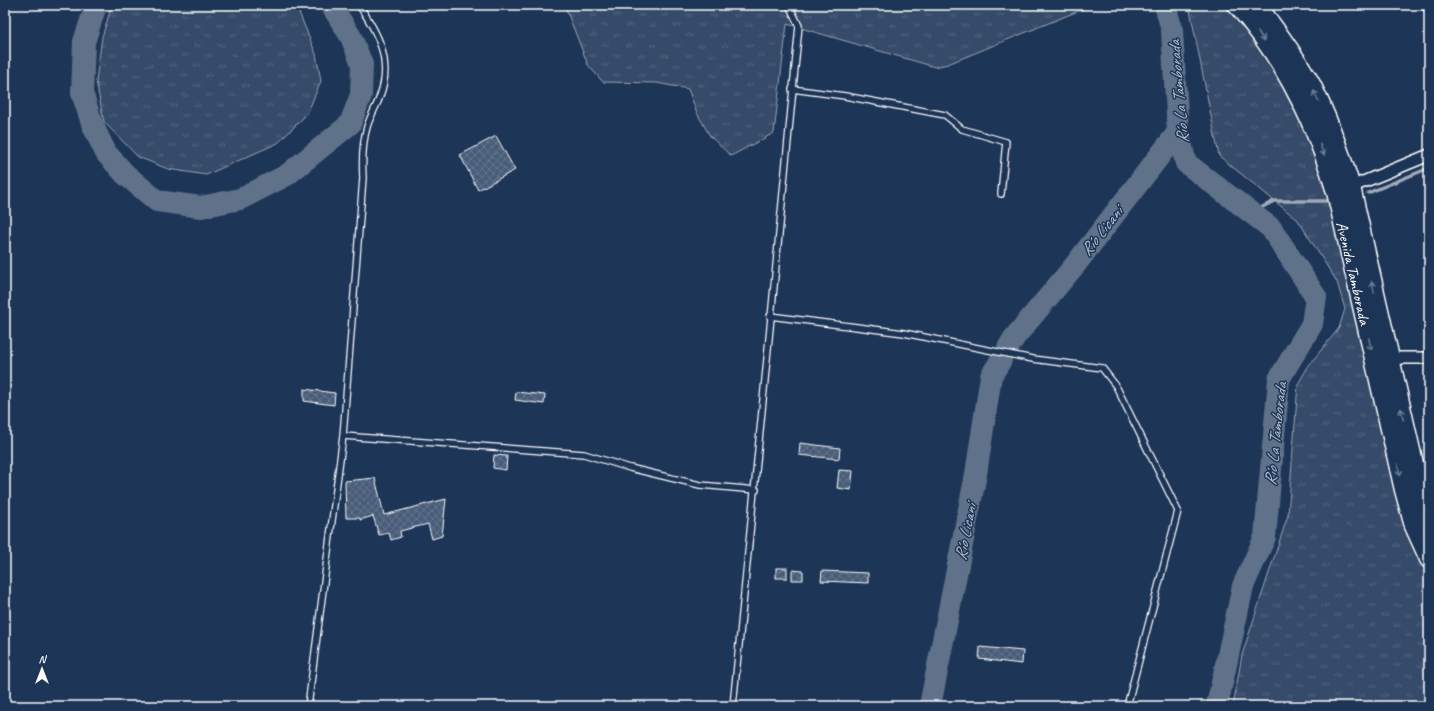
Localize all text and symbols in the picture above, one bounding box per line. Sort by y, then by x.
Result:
one-way arrow [1257,30,1265,42]
water label: Río La Tamborada [1163,38,1193,144]
one-way arrow [1312,90,1319,102]
one-way arrow [1319,143,1327,155]
water label: Río Licani [1076,199,1130,260]
street label: Avenida Tamborada [1331,220,1375,328]
one-way arrow [1369,281,1377,294]
one-way arrow [1367,337,1375,350]
water label: Río La Tamborada [1260,380,1292,486]
one-way arrow [1398,408,1406,421]
one-way arrow [1396,464,1403,477]
water label: Río Licani [950,498,982,562]
north arrow [22,649,62,689]
text: N [39,652,48,666]

